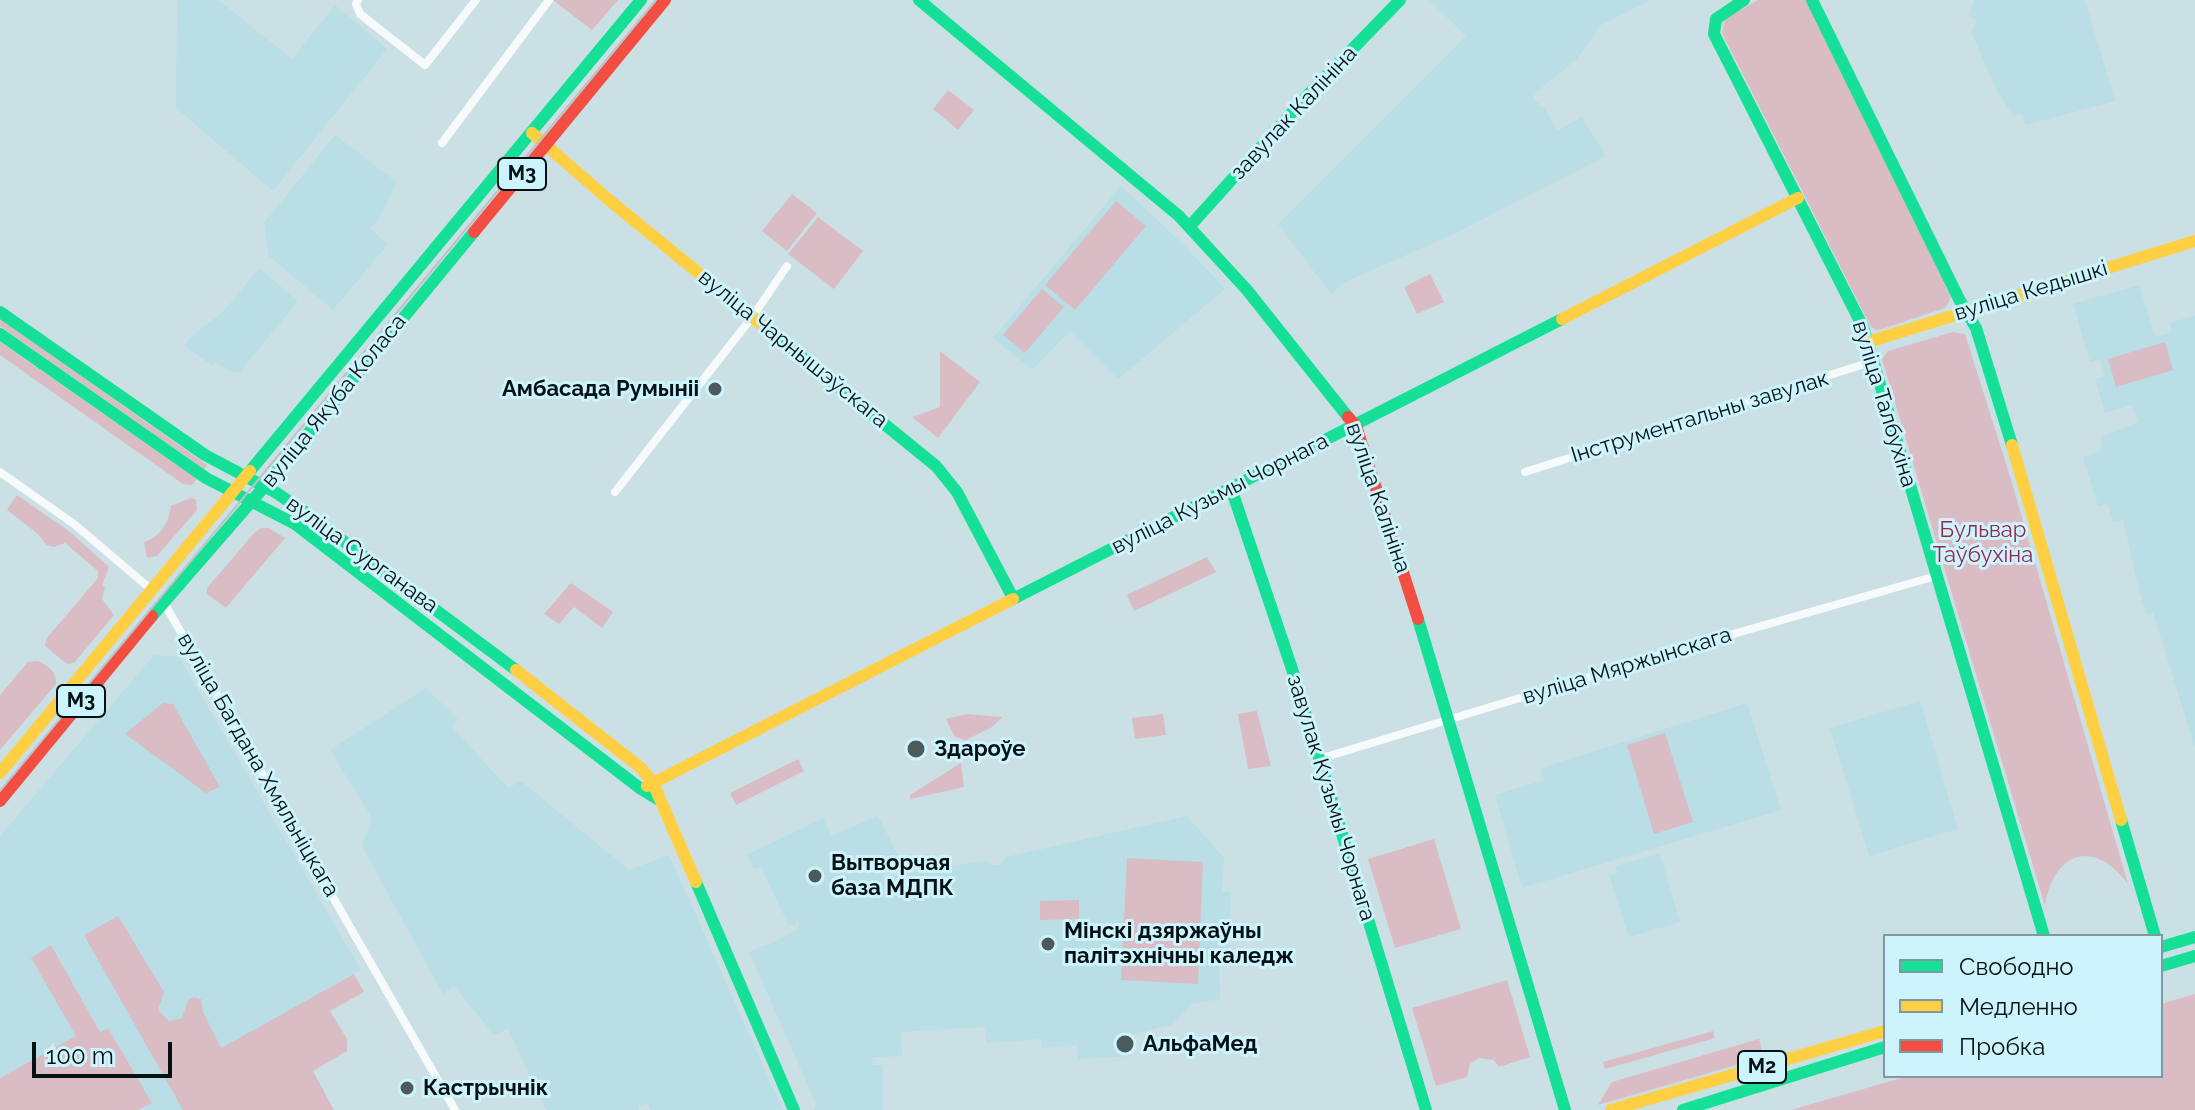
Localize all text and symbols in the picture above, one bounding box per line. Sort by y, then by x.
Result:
street label: завулак Калініна [1225,41,1363,185]
road number: М3 [498,158,546,190]
street label: вуліца Кедышкі [1951,255,2111,327]
street label: вуліца Чарнышэўскага [693,264,893,434]
street label: вуліца Якуба Коласа [256,309,412,493]
street label: вуліца Талбухіна [1846,318,1922,490]
street label: Інструментальны завулак [1568,365,1832,469]
place label: Амбасада Румыніі [502,376,699,402]
marker: Амбасада Румыніі [706,380,724,398]
street label: вуліца Калініна [1340,419,1416,577]
street label: вуліца Кузьмы Чорнага [1107,428,1333,560]
street label: вуліца Сурганава [281,491,443,619]
park label: Бульвар Таўбухіна [1933,517,2033,568]
street label: вуліца Мяржынскага [1519,622,1735,710]
street label: вуліца Багдана Хмяльніцкага [171,628,345,902]
street label: завулак Кузьмы Чорнага [1281,672,1381,924]
road number: М3 [57,685,105,717]
place label: Здароўе [934,736,1025,762]
marker: Здароўе [905,738,927,760]
place label: Вытворчая база МДПК [831,850,954,902]
marker: Вытворчая база МДПК [806,867,824,885]
place label: Мінскі дзяржаўны палітэхнічны каледж [1064,918,1294,970]
legend [1883,934,2163,1078]
marker: Мінскі дзяржаўны палітэхнічны каледж [1039,935,1057,953]
text: Свободно [1959,952,2074,981]
text: Медленно [1959,992,2078,1021]
scale bar [36,1026,176,1076]
place label: АльфаМед [1143,1031,1257,1057]
text: Пробка [1959,1032,2045,1061]
marker: АльфаМед [1114,1033,1136,1055]
text: 100 m [46,1041,114,1070]
road number: М2 [1738,1051,1786,1083]
place label: Кастрычнік [423,1075,548,1101]
marker: Кастрычнік [398,1079,416,1097]

